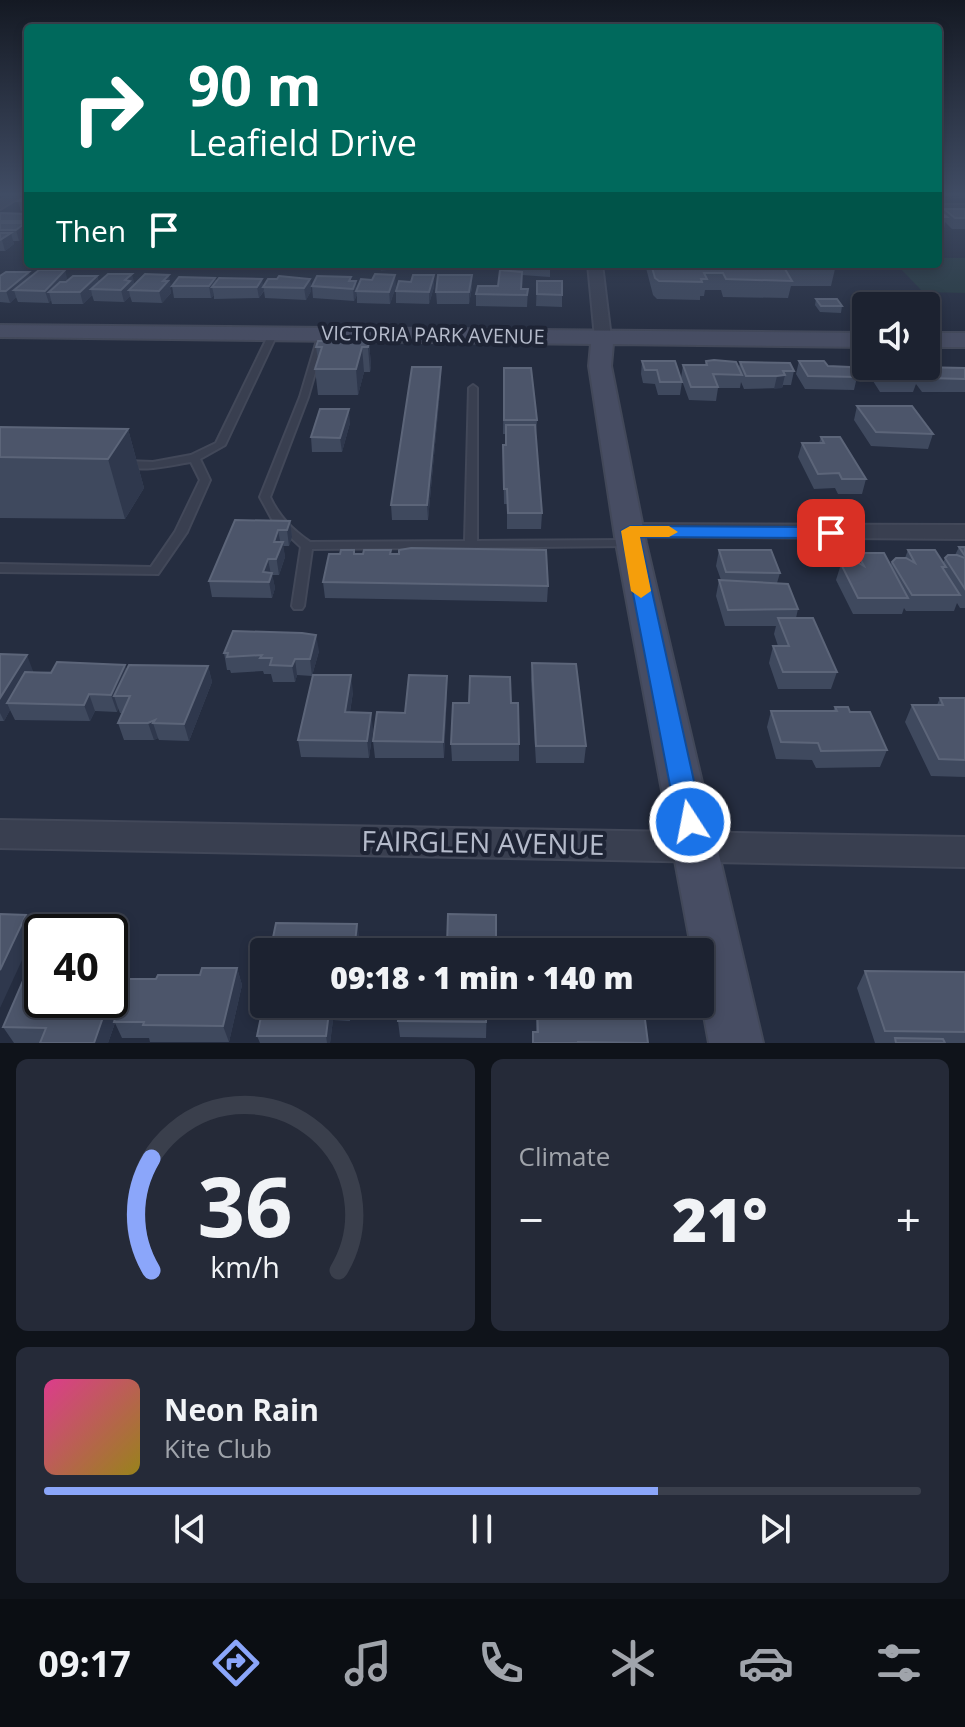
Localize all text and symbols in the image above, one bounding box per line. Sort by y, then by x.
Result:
text: 90 m [188,46,322,122]
icon: right [56,56,160,160]
text: Leafield Drive [188,118,417,167]
icon: arrive [142,208,186,252]
text: Then [56,210,126,251]
map controls [852,292,940,380]
button: sound [852,292,940,380]
street label: VICTORIA PARK AVENUE [321,319,545,350]
pin [797,499,865,567]
icon: arrive [809,511,853,555]
position arrow [648,780,732,864]
street label: FAIRGLEN AVENUE [361,821,605,863]
speed limit sign: 40 [24,914,128,1018]
text: 09:18 · 1 min · 140 m [330,957,634,998]
text: Climate [519,1138,610,1174]
text: 36 [198,1148,293,1261]
text: 21° [672,1178,768,1260]
text: − [519,1189,544,1249]
text: + [896,1189,921,1249]
text: km/h [211,1247,280,1286]
text: Neon Rain [164,1389,319,1430]
text: Kite Club [164,1430,272,1466]
icon: previous [168,1507,212,1551]
icon: pause [460,1507,504,1551]
icon: next [753,1507,797,1551]
icon: directions [208,1635,264,1691]
icon: music [340,1635,396,1691]
icon: phone [473,1635,529,1691]
icon: climate [605,1635,661,1691]
icon: car [738,1635,794,1691]
icon: filters [871,1635,927,1691]
text: 09:17 [38,1639,131,1688]

